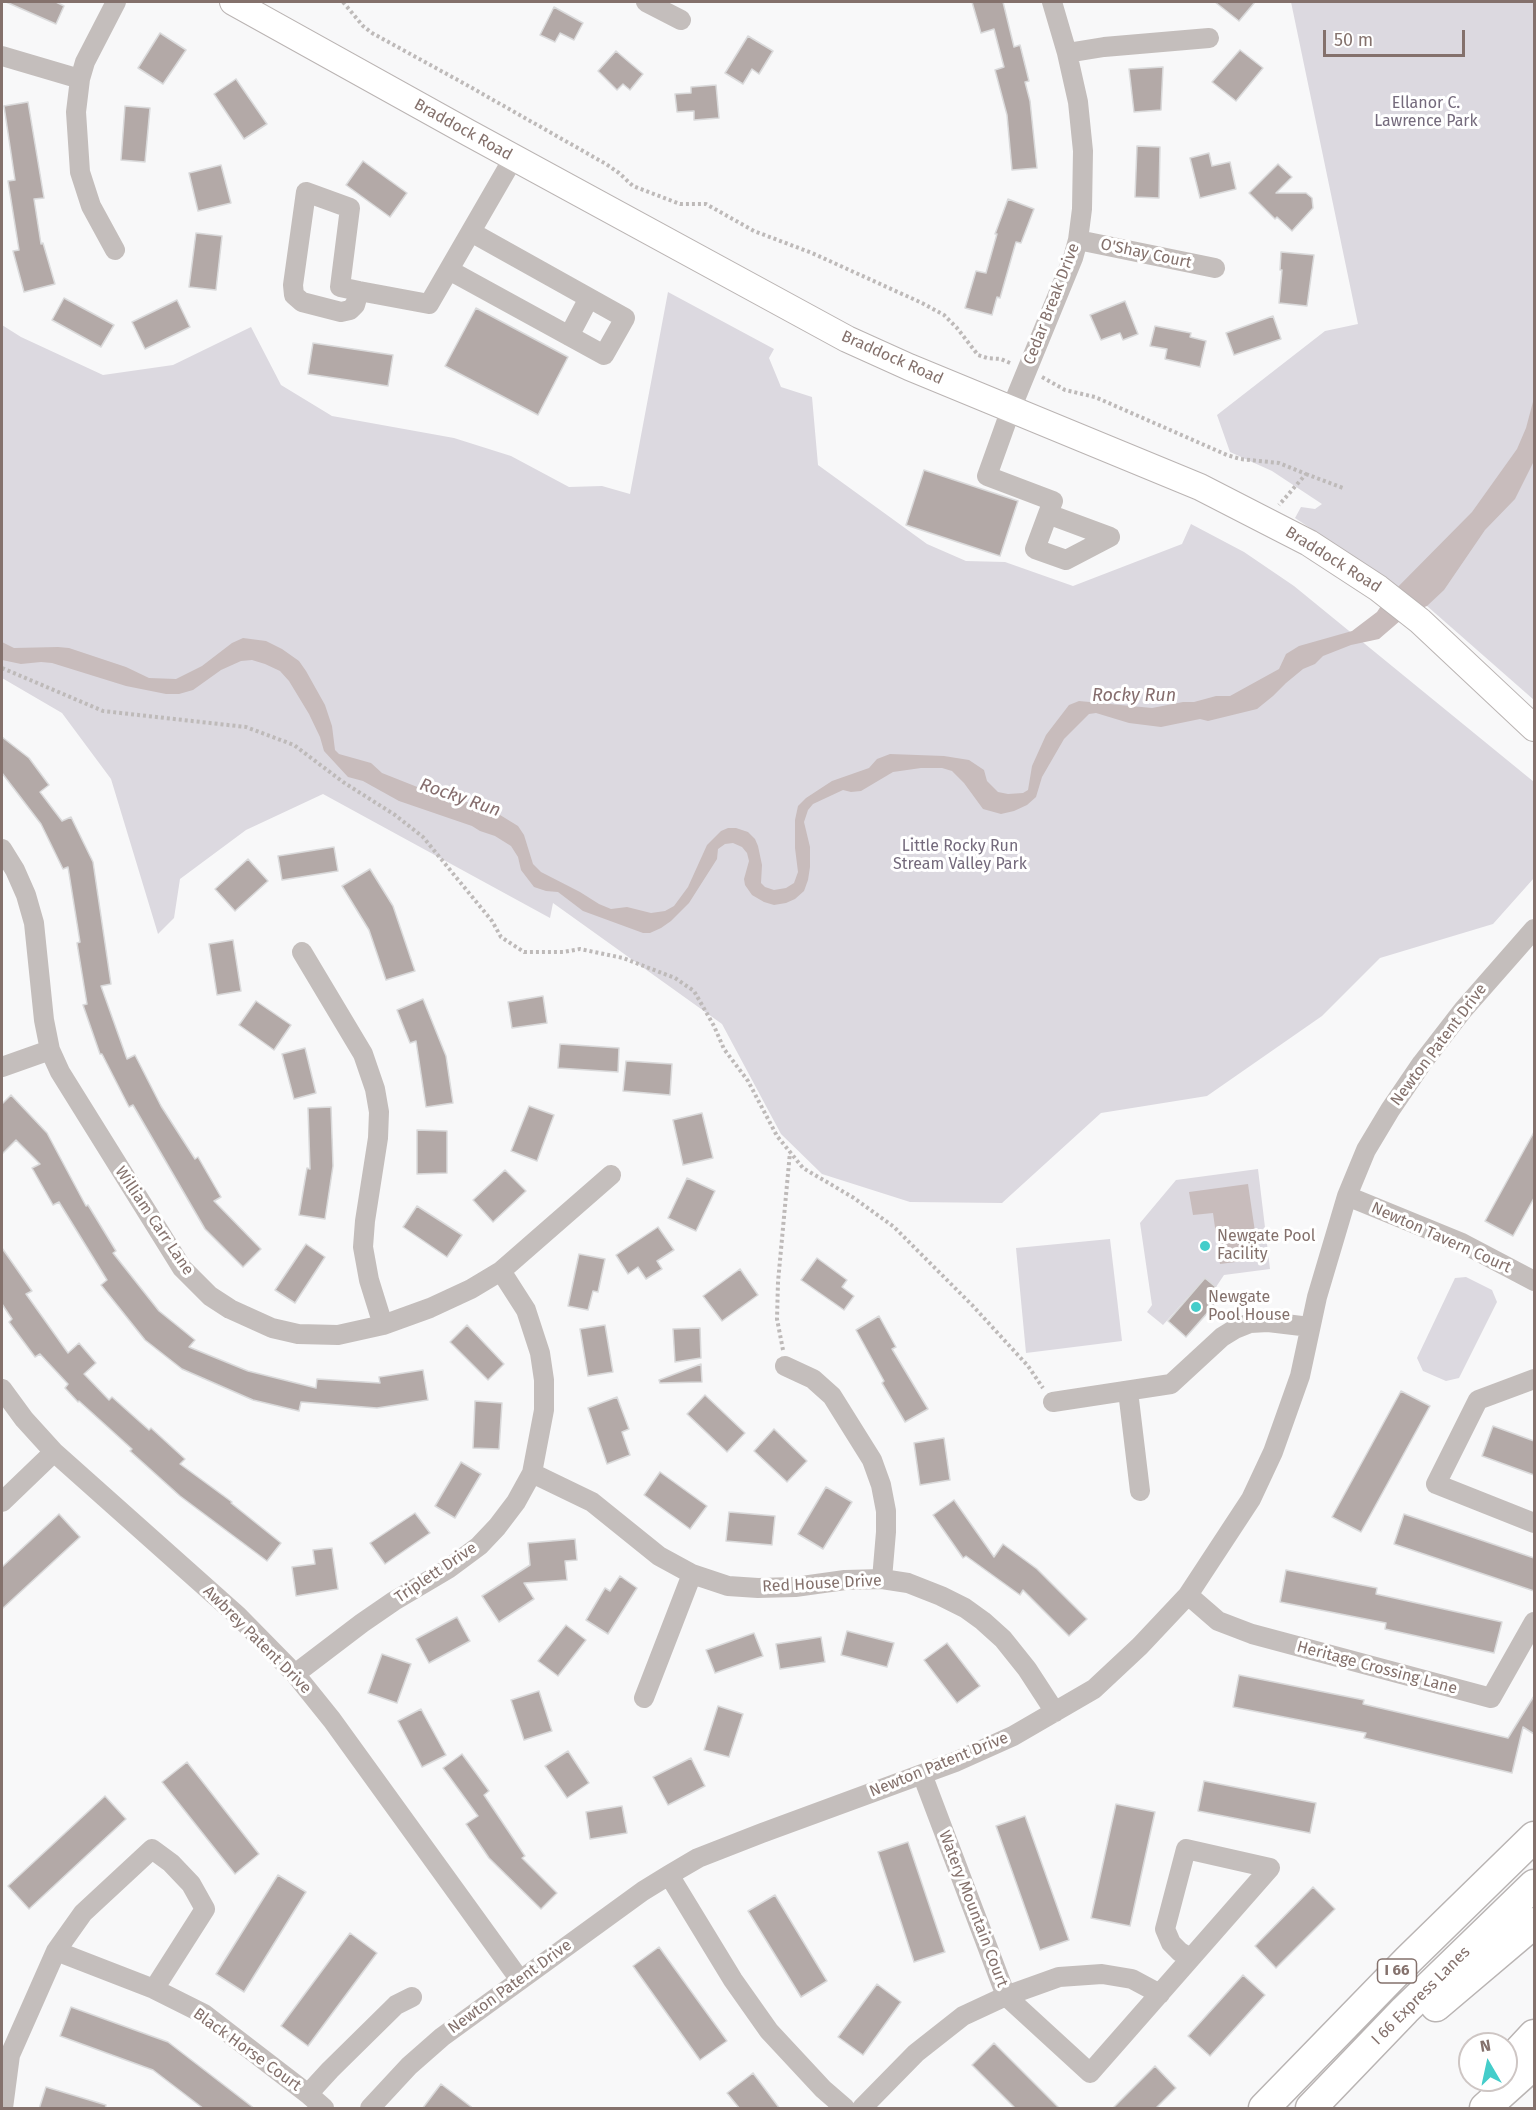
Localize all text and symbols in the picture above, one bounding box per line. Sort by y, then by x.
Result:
scale bar [1326,18,1468,56]
text: 50 m [1334,29,1373,51]
park label: Ellanor C. Lawrence Park [1374,94,1478,132]
street label: Braddock Road [410,95,516,165]
street label: O'Shay Court [1099,235,1193,273]
street label: Cedar Break Drive [1020,240,1084,368]
street label: Braddock Road [838,327,946,389]
street label: Braddock Road [1281,523,1385,597]
water label: Rocky Run [1092,685,1176,707]
water label: Rocky Run [417,774,503,822]
park label: Little Rocky Run Stream Valley Park [893,837,1027,875]
street label: Newton Patent Drive [1387,980,1491,1110]
street label: William Carr Lane [111,1163,197,1279]
street label: Newton Tavern Court [1368,1198,1514,1278]
place label: Newgate Pool Facility [1217,1227,1316,1265]
marker: Newgate Pool Facility [1198,1239,1212,1253]
place label: Newgate Pool House [1208,1288,1290,1326]
marker: Newgate Pool House [1189,1300,1203,1314]
street label: Triplett Drive [391,1539,481,1607]
street label: Red House Drive [762,1571,882,1597]
street label: Awbrey Patent Drive [199,1582,315,1698]
street label: Heritage Crossing Lane [1295,1637,1459,1699]
street label: Newton Patent Drive [867,1728,1011,1802]
street label: Watery Mountain Court [934,1828,1012,1990]
street label: Newton Patent Drive [445,1936,575,2038]
street label: I 66 Express Lanes [1368,1943,1474,2049]
road number: I 66 [1378,1959,1416,1983]
street label: Black Horse Court [189,2004,305,2096]
north arrow [1458,2032,1518,2092]
text: N [1479,2035,1492,2056]

